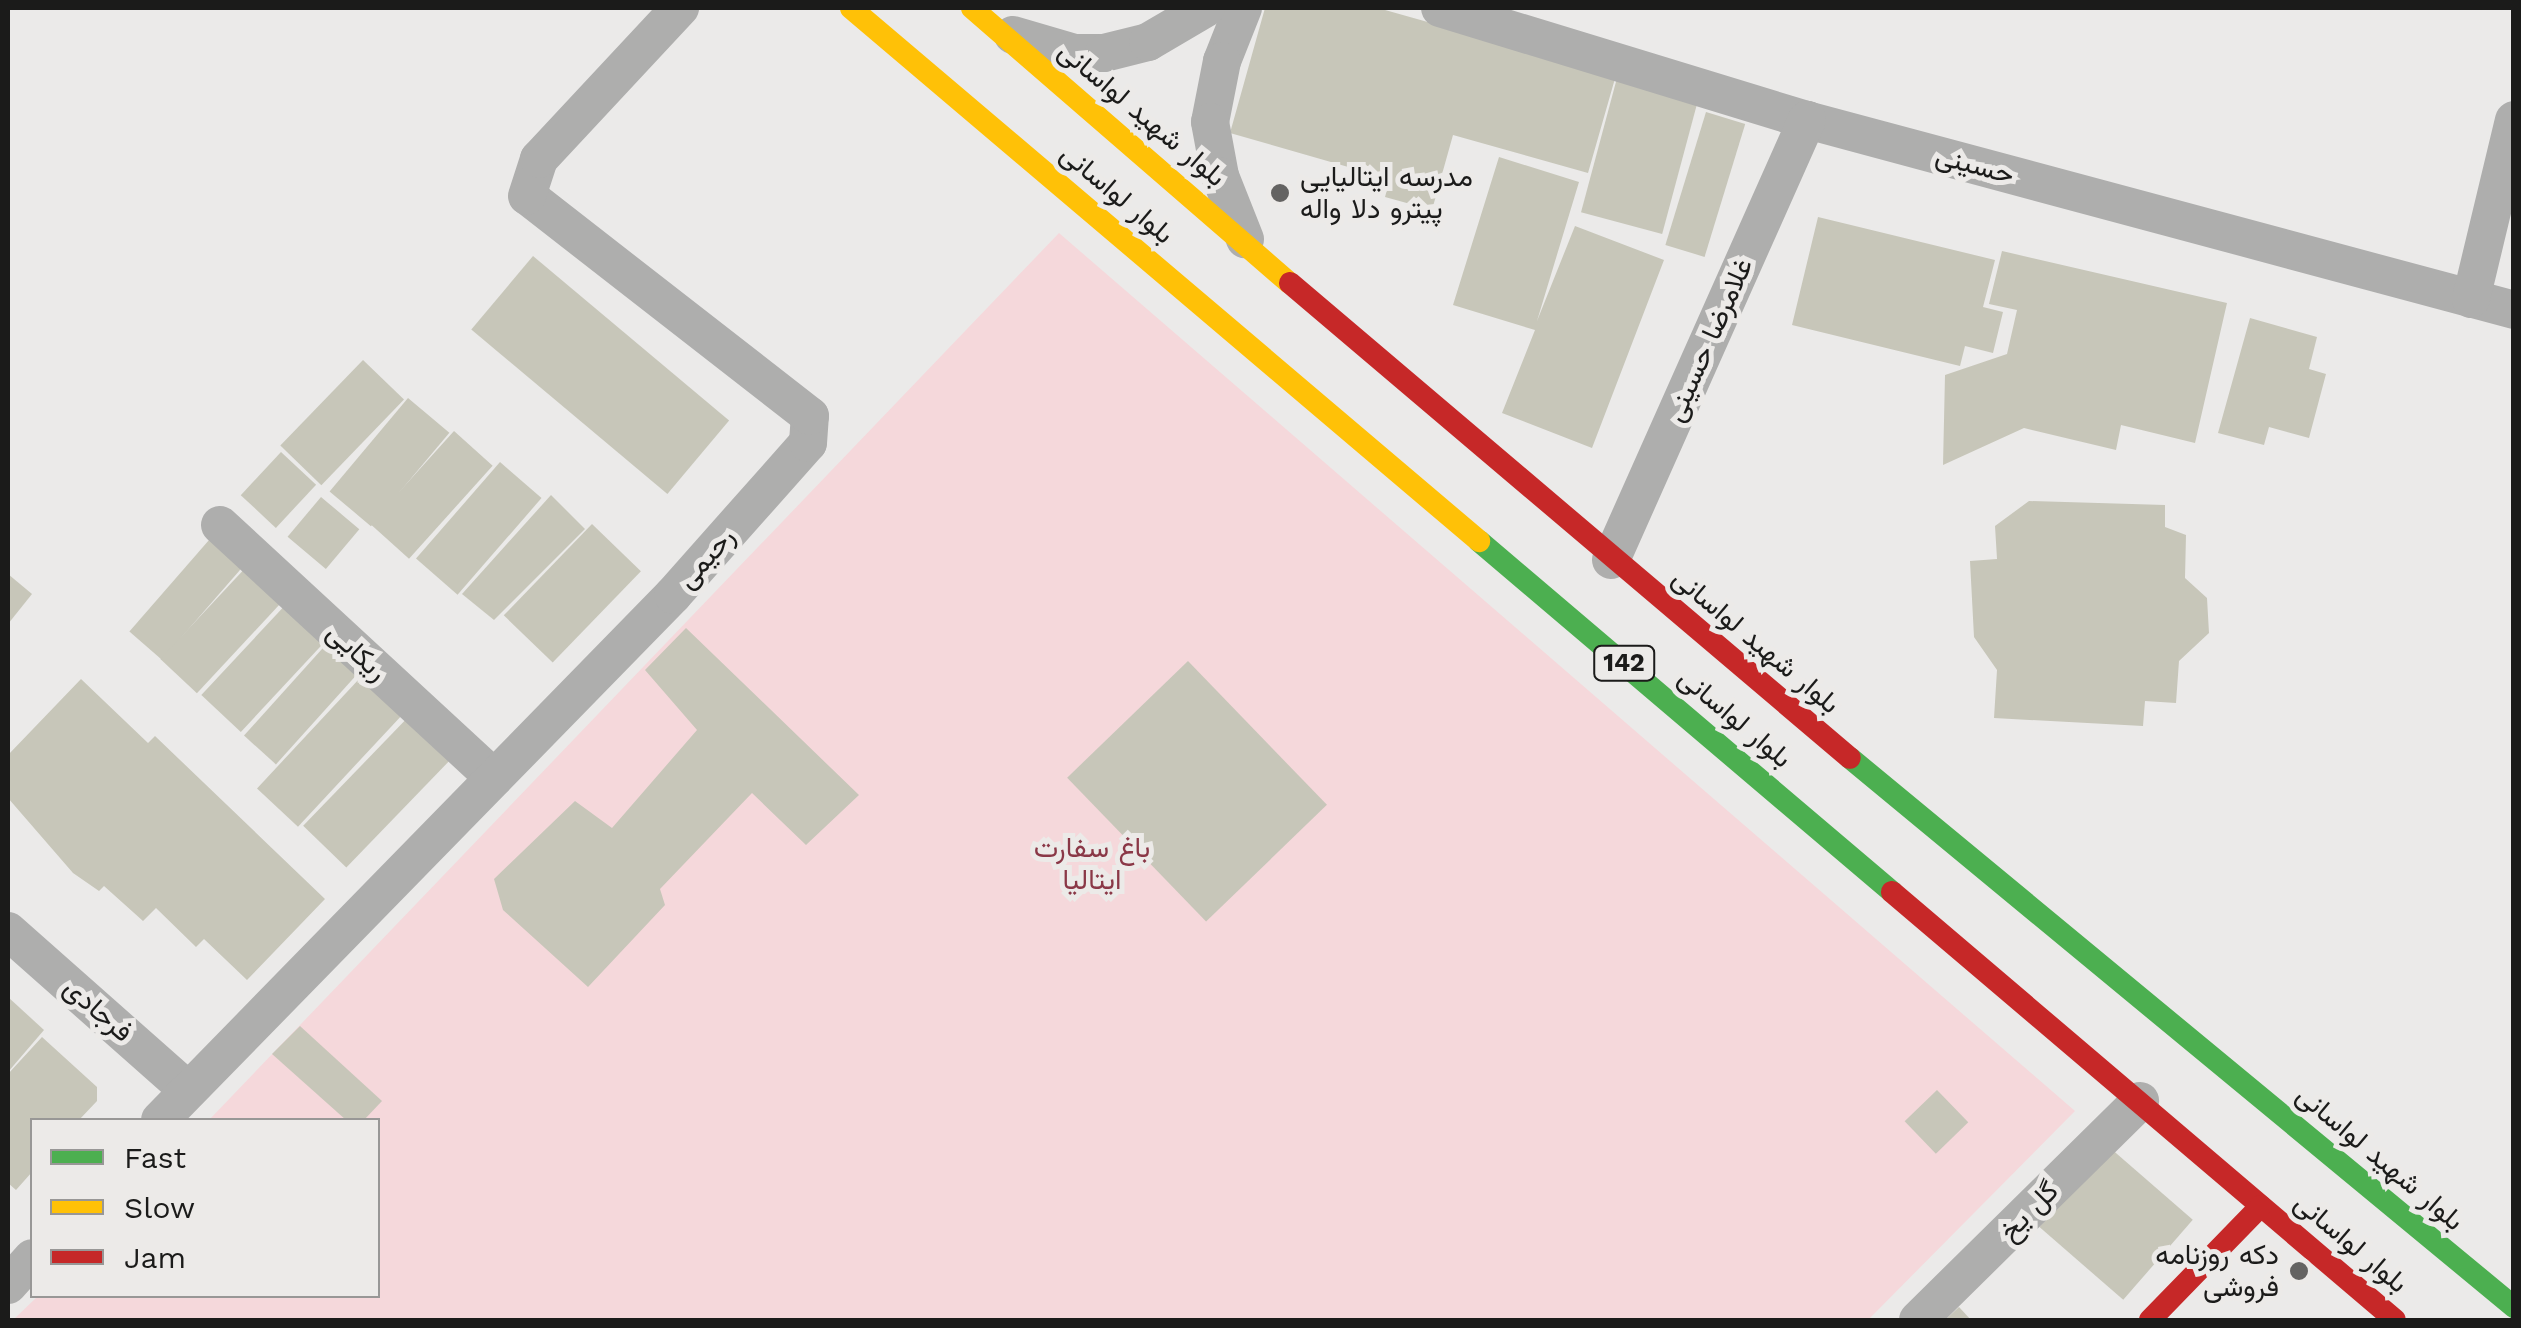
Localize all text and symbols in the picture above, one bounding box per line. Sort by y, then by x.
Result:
street label: بلوار شهید لواسانی [1051,34,1233,194]
street label: بلوار لواسانی [1053,137,1181,251]
street label: حسینی [1932,138,2018,192]
place label: مدرسه ایتالیایی پیترو دلا واله [1300,160,1473,226]
marker: مدرسه ایتالیایی پیترو دلا واله [1269,182,1291,204]
street label: غلامرضا حسینی [1658,253,1760,427]
street label: رحیمی [670,520,742,596]
street label: بلوار شهید لواسانی [1665,561,1847,721]
street label: ریکایی [320,616,394,688]
road number: 142 [1592,643,1656,683]
street label: بلوار لواسانی [1671,661,1799,775]
park label: باغ سفارت ایتالیا [1034,831,1150,897]
street label: فرجادی [57,971,139,1049]
street label: بلوار شهید لواسانی [2289,1078,2471,1238]
legend [30,1118,380,1298]
text: Fast [124,1140,186,1175]
street label: گل یخ [1992,1174,2066,1248]
street label: بلوار لواسانی [2287,1186,2415,1300]
text: Slow [124,1190,195,1225]
place label: دکه روزنامه فروشی [2155,1238,2279,1304]
text: Jam [124,1240,186,1275]
marker: دکه روزنامه فروشی [2288,1260,2310,1282]

